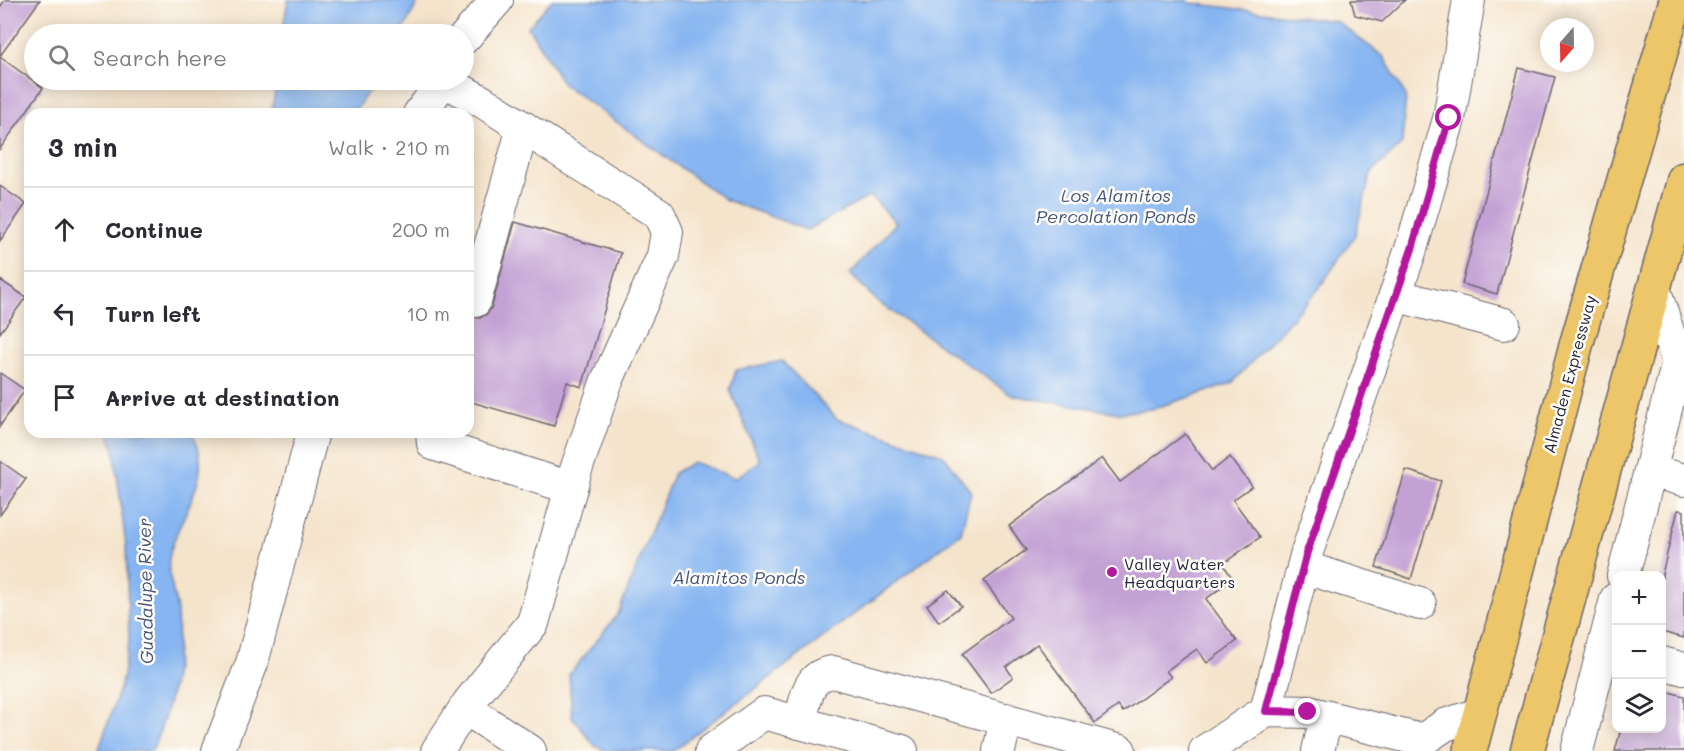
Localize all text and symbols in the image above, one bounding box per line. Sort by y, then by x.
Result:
north arrow [1540,18,1594,72]
search box [24,24,474,90]
icon: search [45,41,78,74]
text: Search here [93,43,227,72]
route start [1435,104,1461,130]
text: 3 min [48,130,117,164]
text: Walk · 210 m [328,134,450,160]
water label: Los Alamitos Percolation Ponds [1036,183,1196,228]
icon: ahead [48,213,81,246]
text: Continue [105,215,203,244]
text: 200 m [392,216,450,242]
street label: Almaden Expressway [1538,292,1600,456]
icon: left [48,297,81,330]
text: Turn left [105,299,201,328]
text: 10 m [406,300,450,326]
icon: arrive [48,381,81,414]
text: Arrive at destination [105,383,340,412]
water label: Guadalupe River [132,518,158,664]
place label: Valley Water Headquarters [1124,553,1235,592]
water label: Alamitos Ponds [673,565,805,589]
marker: Valley Water Headquarters [1105,565,1119,579]
map controls [1612,571,1666,733]
button: + [1612,571,1666,625]
button: − [1612,625,1666,679]
button: layers [1612,679,1666,733]
route end [1294,698,1320,724]

